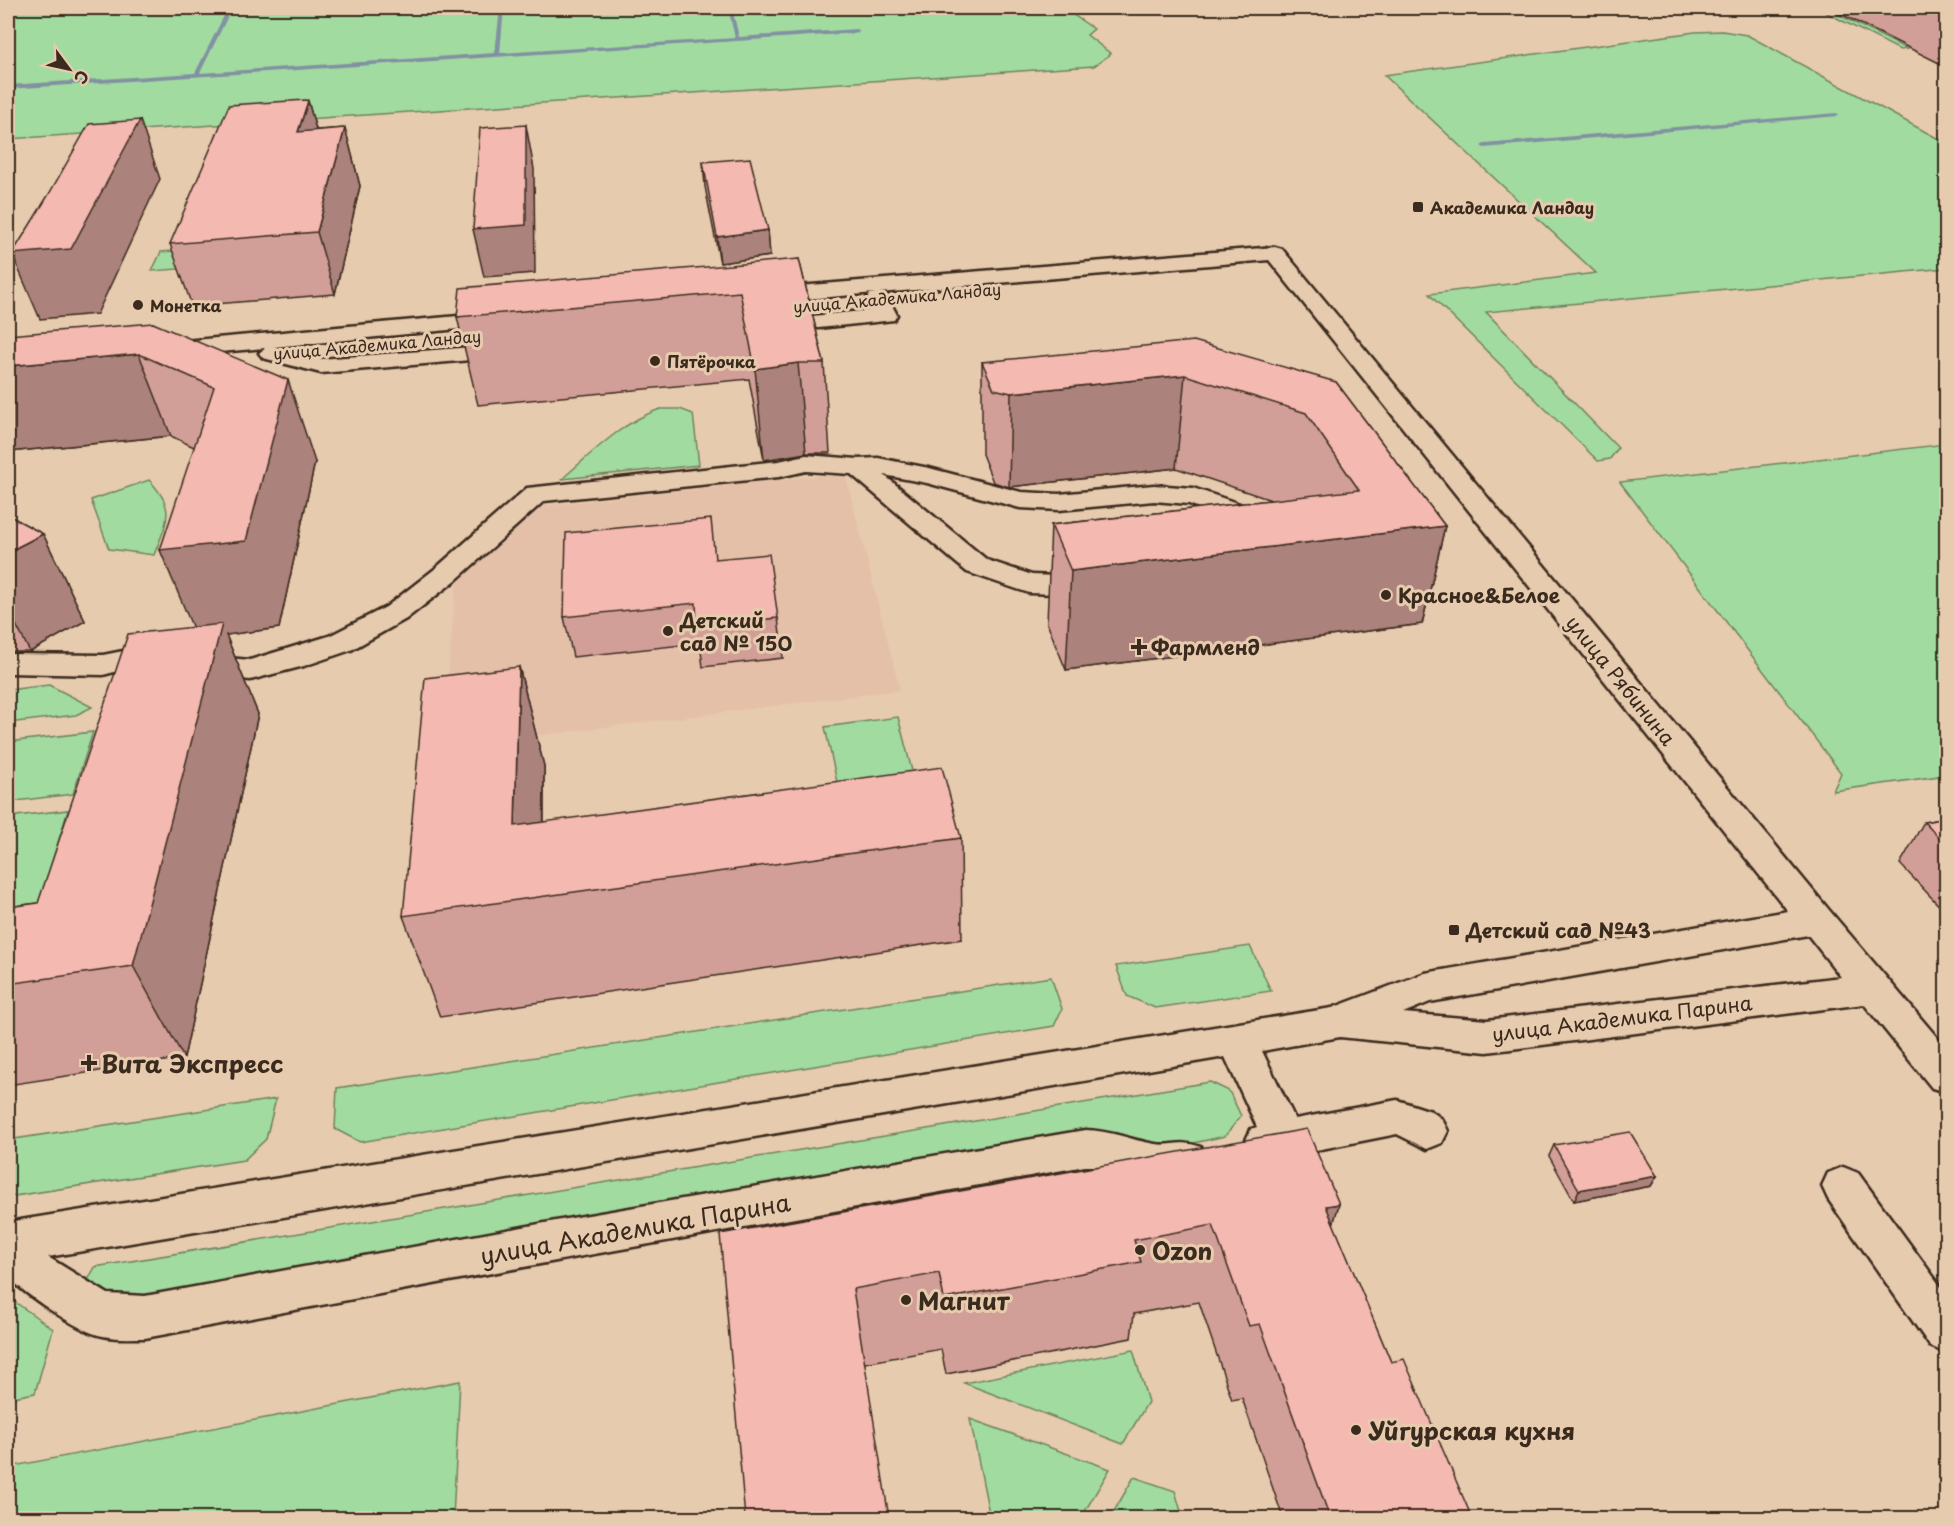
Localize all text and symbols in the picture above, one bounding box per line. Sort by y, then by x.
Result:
north arrow [39,39,99,99]
text: С [69,66,96,89]
place label: Академика Ландау [1430,195,1594,219]
marker: Академика Ландау [1411,200,1425,214]
street label: улица Академика Ландау [792,276,1002,318]
place label: Монетка [150,293,222,317]
marker: Монетка [131,298,145,312]
street label: улица Академика Ландау [272,323,482,365]
place label: Пятёрочка [667,349,756,373]
marker: Пятёрочка [648,354,662,368]
place label: Красное&Белое [1398,580,1560,610]
marker: Красное&Белое [1379,588,1393,602]
place label: Детский сад № 150 [679,605,792,658]
street label: улица Рябинина [1559,608,1683,752]
marker: Детский сад № 150 [661,624,675,638]
place label: Фармленд [1151,632,1260,662]
marker: Фармленд [1132,640,1146,654]
place label: Детский сад №43 [1465,915,1651,945]
marker: Детский сад №43 [1447,923,1461,937]
street label: улица Академика Парина [1490,987,1754,1049]
place label: Вита Экспресс [101,1045,283,1081]
marker: Вита Экспресс [82,1056,96,1070]
street label: улица Академика Парина [477,1183,793,1273]
place label: Ozon [1152,1232,1212,1268]
marker: Ozon [1133,1243,1147,1257]
place label: Магнит [918,1282,1011,1318]
marker: Магнит [899,1293,913,1307]
place label: Уйгурская кухня [1368,1412,1575,1448]
marker: Уйгурская кухня [1349,1423,1363,1437]

